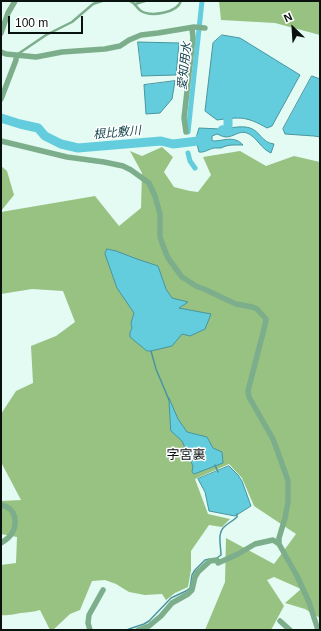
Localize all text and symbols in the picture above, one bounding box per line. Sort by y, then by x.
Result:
scale bar [10,8,85,34]
north arrow [273,8,313,48]
text: N [282,10,294,24]
text: 100 m [15,16,48,30]
water label: 愛知用水 [175,41,195,91]
water label: 根比敷川 [92,124,142,142]
district label: 字宮裏 [167,447,205,463]

